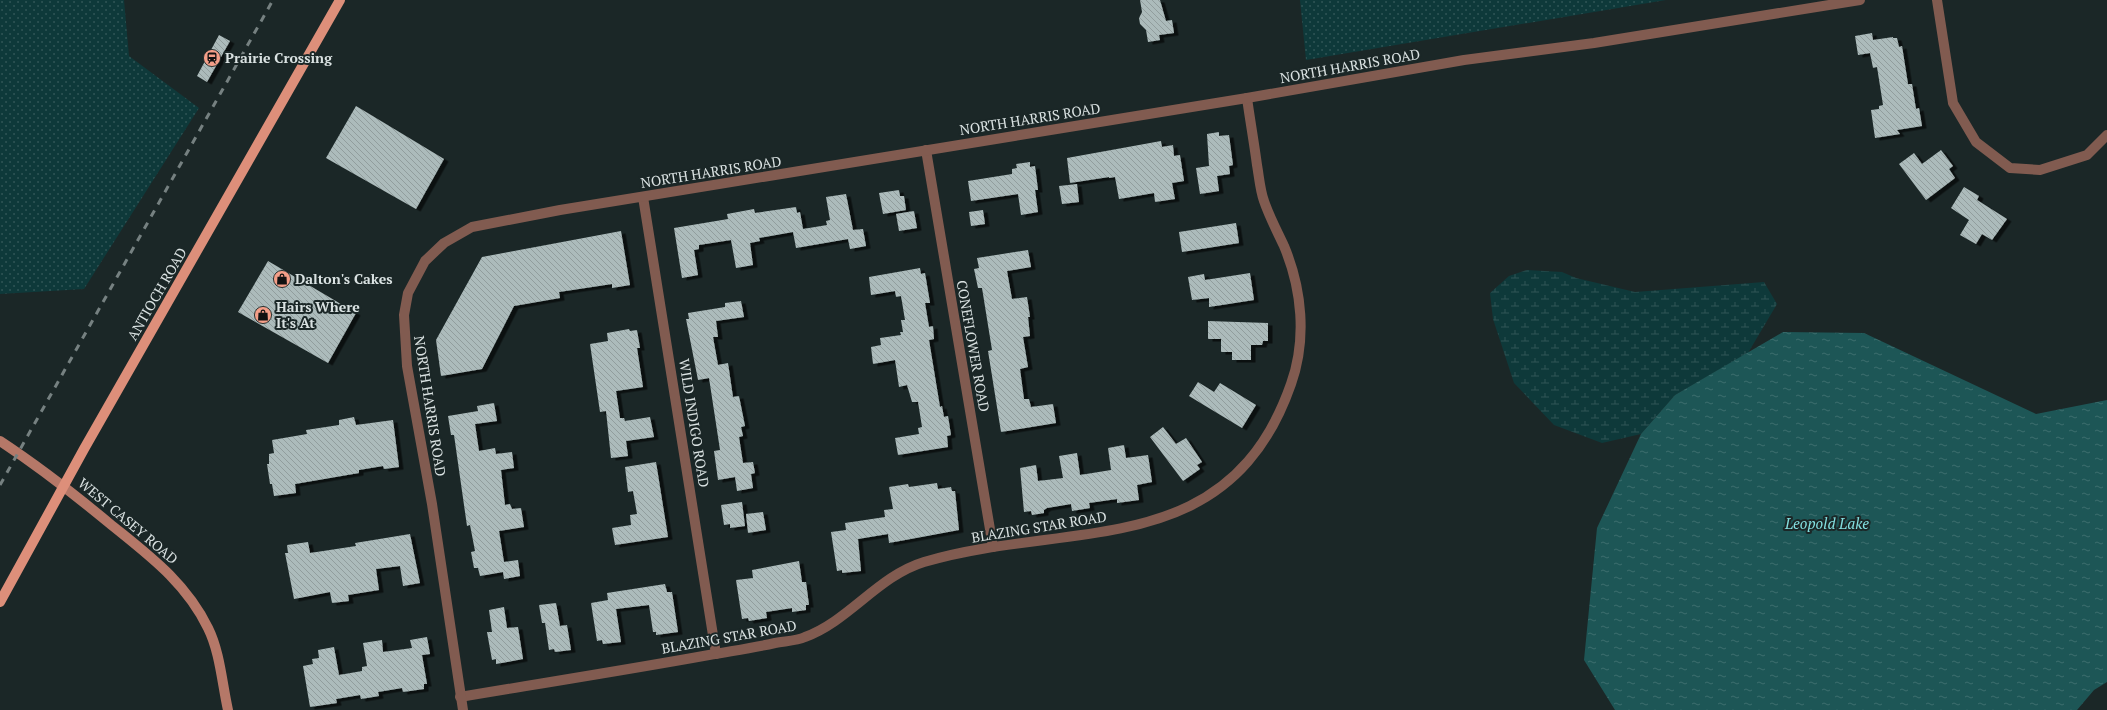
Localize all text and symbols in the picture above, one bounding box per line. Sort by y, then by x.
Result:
street label: NORTH HARRIS ROAD [1278,44,1422,87]
station icon: Prairie Crossing [202,48,222,68]
place label: Prairie Crossing [225,48,333,67]
street label: NORTH HARRIS ROAD [958,98,1102,139]
street label: NORTH HARRIS ROAD [639,151,783,192]
street label: ANTIOCH ROAD [122,244,191,344]
shop icon: Dalton's Cakes [272,269,292,289]
place label: Dalton's Cakes [295,269,393,288]
street label: CONEFLOWER ROAD [953,279,994,413]
place label: Hairs Where It's At [276,297,360,332]
shop icon: Hairs Where It's At [253,305,273,325]
street label: NORTH HARRIS ROAD [410,334,451,478]
street label: WILD INDIGO ROAD [675,357,714,489]
street label: WEST CASEY ROAD [74,473,182,568]
street label: BLAZING STAR ROAD [970,506,1108,547]
water label: Leopold Lake [1784,513,1869,533]
street label: BLAZING STAR ROAD [660,615,798,658]

